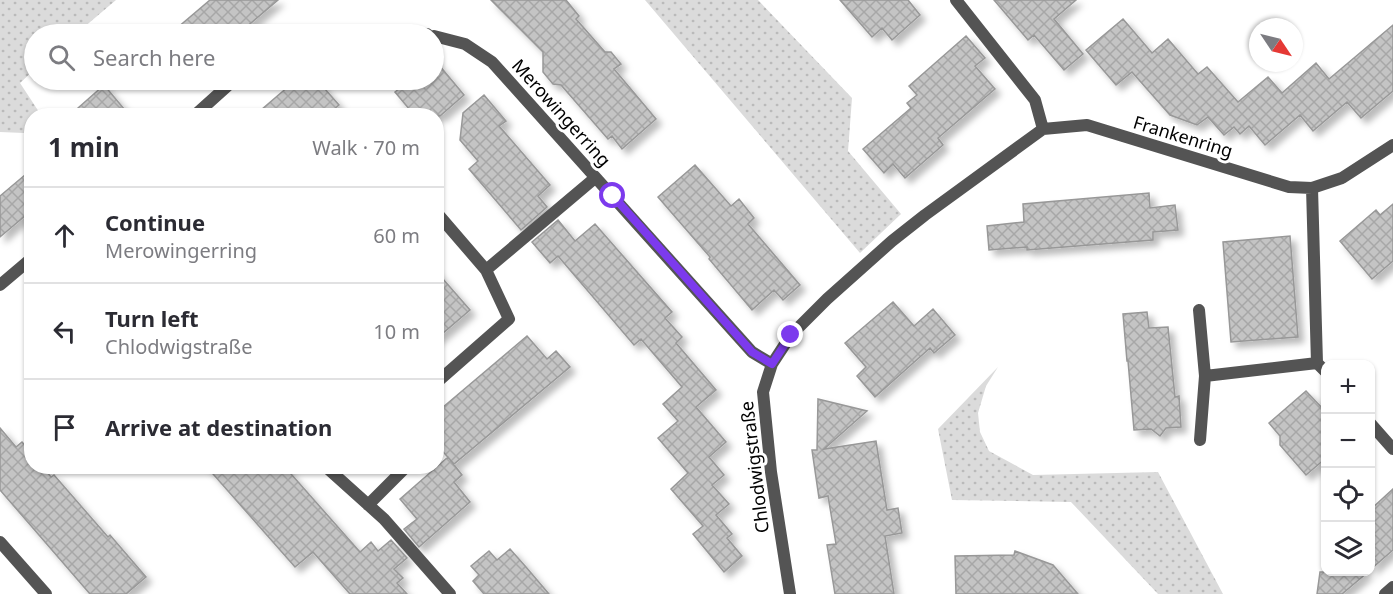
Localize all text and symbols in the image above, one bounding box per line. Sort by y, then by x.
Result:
north arrow [1249,18,1303,72]
search box [24,24,444,90]
icon: search [45,41,78,74]
text: Search here [93,42,215,72]
street label: Merowingerring [507,53,616,171]
street label: Frankenring [1131,110,1236,163]
text: 1 min [48,129,120,165]
text: Walk · 70 m [312,134,420,161]
route start [599,182,625,208]
text: Continue [105,207,205,237]
icon: ahead [48,219,81,252]
text: 60 m [373,222,420,249]
text: Merowingerring [105,237,257,264]
text: Turn left [105,303,199,333]
icon: left [48,315,81,348]
text: 10 m [373,318,420,345]
route end [777,321,803,347]
text: Chlodwigstraße [105,333,253,360]
map controls [1321,360,1375,576]
button: + [1321,360,1375,414]
street label: Chlodwigstraße [734,400,774,534]
icon: arrive [48,411,81,444]
text: Arrive at destination [105,412,332,442]
button: − [1321,414,1375,468]
button: locate [1321,468,1375,522]
button: layers [1321,522,1375,576]

